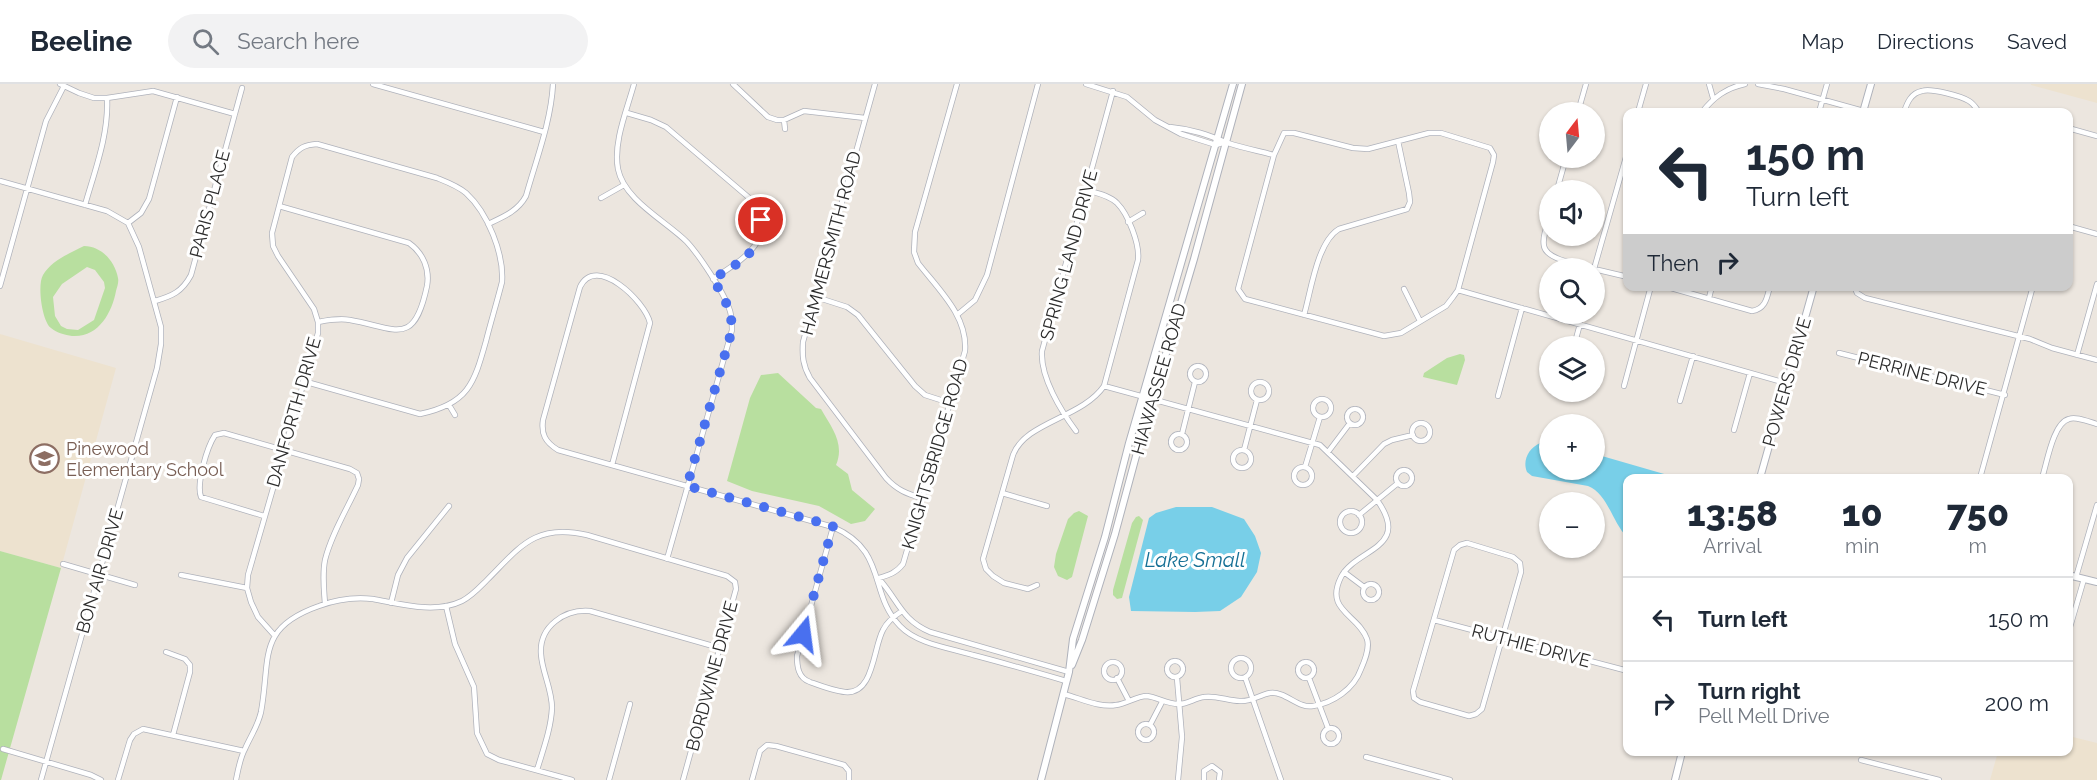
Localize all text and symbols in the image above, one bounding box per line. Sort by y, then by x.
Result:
search box [168,14,588,68]
text: Beeline [30,25,132,58]
icon: search [189,25,222,58]
text: Search here [237,28,359,54]
text: Map [1801,29,1844,54]
text: Directions [1877,29,1974,54]
text: Saved [2007,29,2067,54]
north arrow [1539,102,1605,168]
map controls [1539,102,1605,558]
text: 150 m [1746,131,1865,180]
icon: left [1647,132,1725,210]
street label: PARIS PLACE [185,148,234,260]
street label: HAMMERSMITH ROAD [796,148,865,337]
street label: SPRING LAND DRIVE [1036,167,1101,343]
button: sound [1539,180,1605,246]
text: Turn left [1746,181,1849,212]
pin [735,194,786,245]
icon: arrive [744,203,777,236]
icon: right [1711,246,1744,279]
text: Then [1647,250,1699,276]
button: search [1539,258,1605,324]
street label: HIAWASSEE ROAD [1127,300,1190,457]
street label: POWERS DRIVE [1758,315,1815,449]
street label: DANFORTH DRIVE [262,334,325,489]
button: layers [1539,336,1605,402]
street label: PERRINE DRIVE [1856,347,1989,400]
street label: KNIGHTSBRIDGE ROAD [897,356,972,552]
button: + [1539,414,1605,480]
place label: Pinewood Elementary School [66,438,224,480]
school or university icon: Pinewood Elementary School [29,443,61,475]
button: − [1539,492,1605,558]
text: 13:58 [1687,492,1778,534]
text: 10 [1842,492,1883,534]
text: 750 [1947,492,2009,534]
street label: BON AIR DRIVE [72,506,127,636]
text: Arrival [1703,534,1762,558]
text: min [1845,534,1879,558]
text: m [1969,534,1987,558]
water label: Lake Small [1145,548,1245,572]
street label: BORDWINE DRIVE [681,598,742,753]
position arrow [771,602,835,666]
icon: left [1647,603,1680,636]
text: Turn left [1698,606,1788,632]
text: 150 m [1988,606,2049,632]
street label: RUTHIE DRIVE [1470,620,1593,671]
text: Turn right [1698,678,1801,704]
icon: right [1647,687,1680,720]
text: 200 m [1985,690,2049,716]
text: Pell Mell Drive [1698,704,1830,728]

